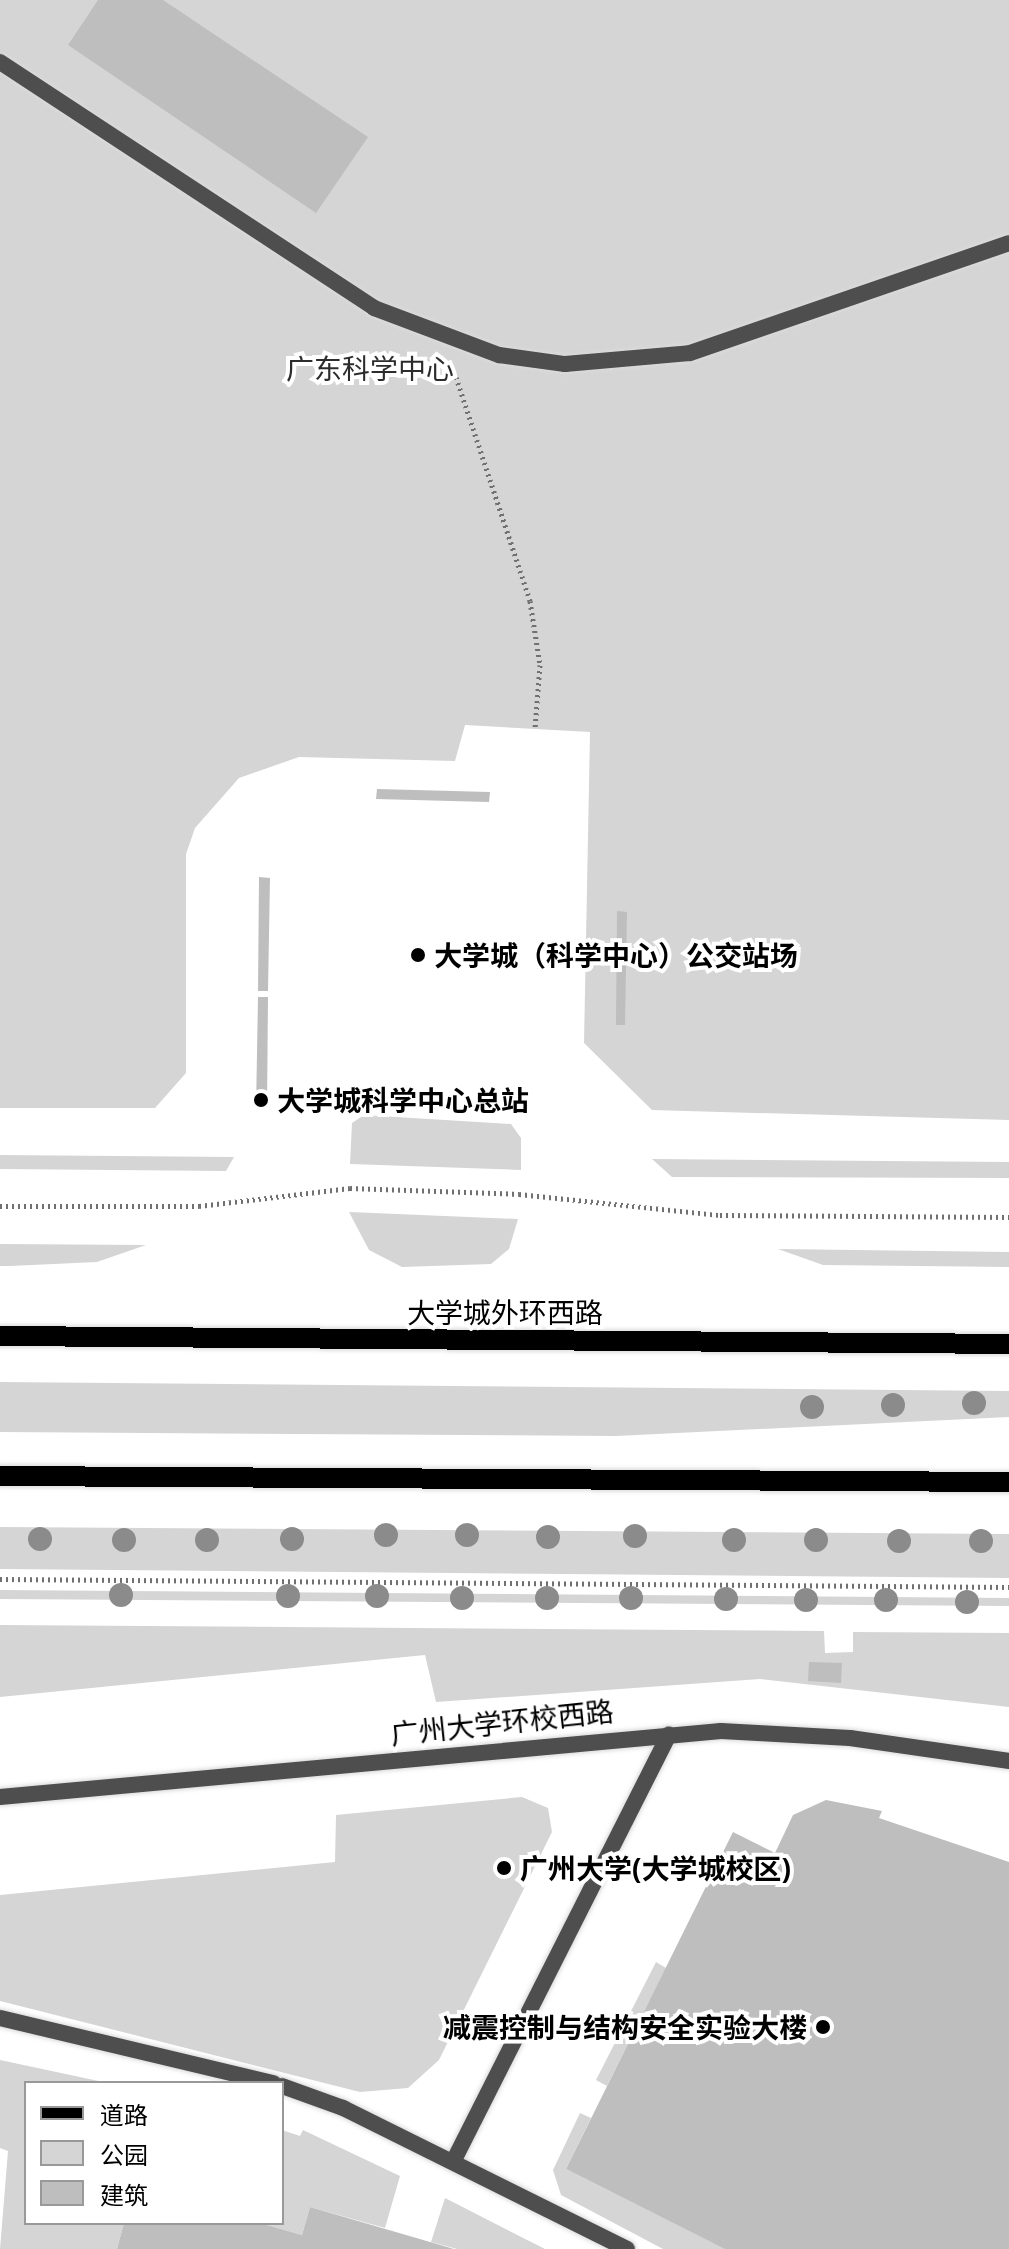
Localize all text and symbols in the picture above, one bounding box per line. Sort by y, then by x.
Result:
park label: 广东科学中心 [286,351,454,385]
place label: 大学城（科学中心）公交站场 [434,938,798,972]
marker: 大学城（科学中心）公交站场 [409,946,427,964]
place label: 大学城科学中心总站 [277,1083,529,1117]
marker: 大学城科学中心总站 [252,1091,270,1109]
street label: 大学城外环西路 [407,1295,603,1329]
street label: 广州大学环校西路 [389,1694,615,1750]
place label: 广州大学(大学城校区) [520,1851,791,1885]
marker: 广州大学(大学城校区) [495,1859,513,1877]
place label: 减震控制与结构安全实验大楼 [443,2010,807,2044]
marker: 减震控制与结构安全实验大楼 [814,2018,832,2036]
legend [24,2081,284,2225]
text: 道路 [100,2098,148,2131]
text: 公园 [100,2138,148,2171]
text: 建筑 [100,2178,148,2211]

